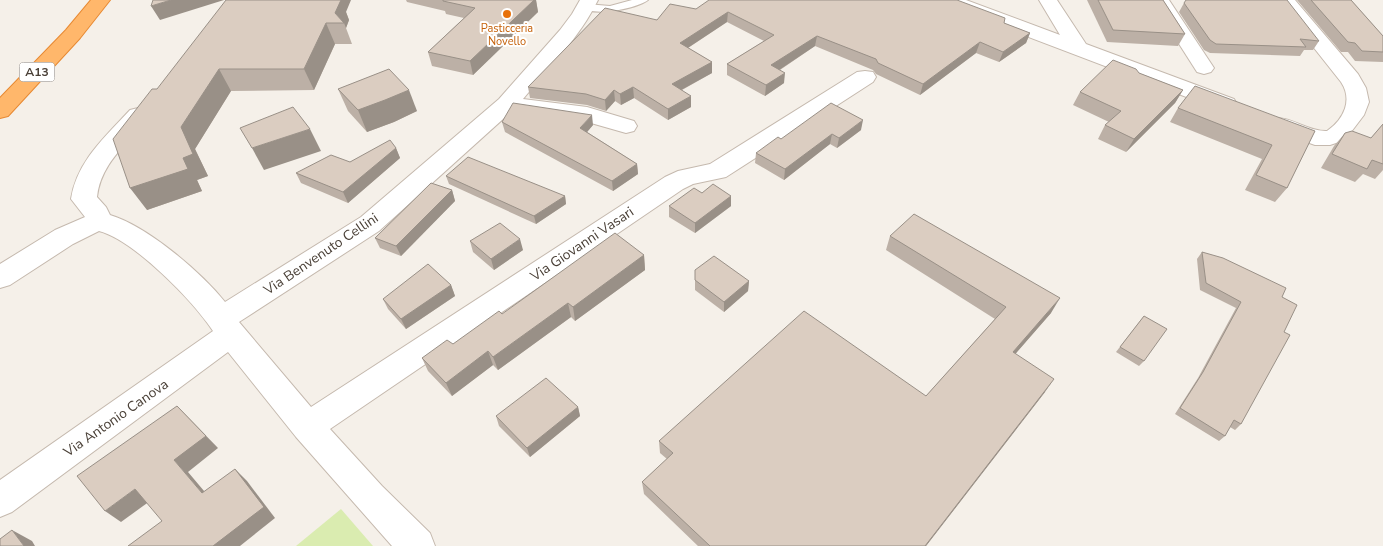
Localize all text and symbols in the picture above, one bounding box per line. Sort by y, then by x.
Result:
marker: Pasticceria Novello [501,8,513,20]
place label: Pasticceria Novello [481,21,533,49]
road number: A13 [20,62,54,82]
street label: Via Giovanni Vasari [526,202,637,286]
street label: Via Benvenuto Cellini [259,209,382,300]
street label: Via Antonio Canova [59,375,172,462]

